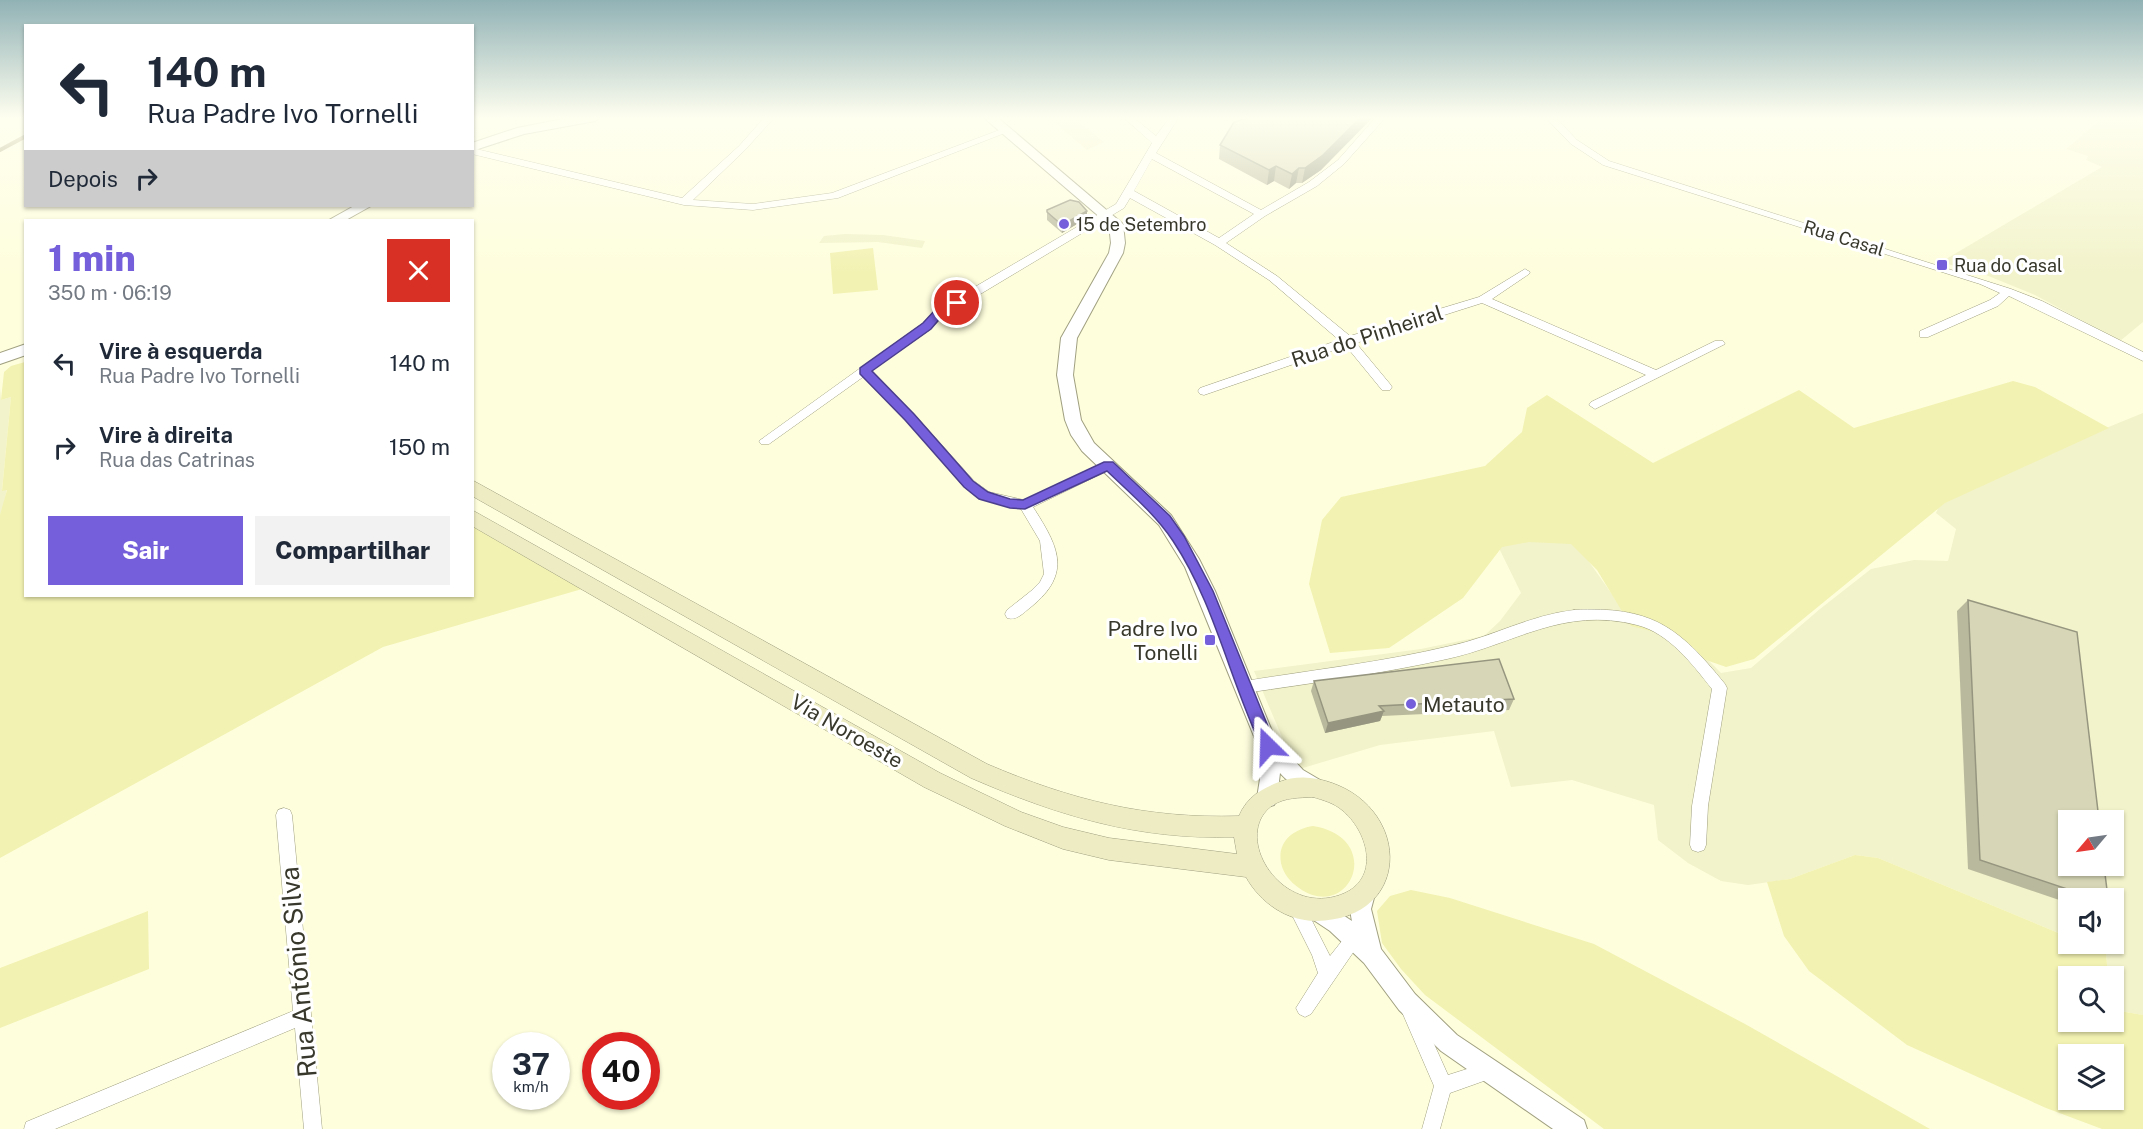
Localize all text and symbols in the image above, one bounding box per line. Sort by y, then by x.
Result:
text: 140 m [147,47,267,96]
icon: left [48,48,126,126]
text: Rua Padre Ivo Tornelli [147,97,418,129]
icon: right [130,162,163,195]
text: Depois [48,166,118,192]
place label: 15 de Setembro [1076,214,1206,235]
street label: Rua Casal [1801,216,1887,260]
marker: 15 de Setembro [1057,217,1071,231]
text: 1 min [48,237,136,279]
button: close [387,239,450,302]
place label: Rua do Casal [1954,255,2062,276]
marker: Rua do Casal [1935,258,1949,272]
pin [931,277,982,328]
text: 350 m · 06:19 [48,281,172,305]
icon: arrive [940,286,973,319]
street label: Rua do Pinheiral [1288,300,1446,372]
text: Vire à esquerda [99,338,263,364]
icon: left [48,347,81,380]
text: 140 m [389,350,450,376]
text: Rua Padre Ivo Tornelli [99,364,300,388]
text: Vire à direita [99,422,233,448]
icon: right [48,431,81,464]
text: 150 m [389,434,450,460]
text: Rua das Catrinas [99,448,255,472]
button: Sair [48,516,243,585]
button: Compartilhar [255,516,450,585]
place label: Padre Ivo Tonelli [1107,616,1198,665]
marker: Padre Ivo Tonelli [1203,633,1217,647]
street label: Via Noroeste [786,689,908,773]
place label: Metauto [1423,692,1505,717]
marker: Metauto [1404,697,1418,711]
position arrow [1236,714,1300,778]
north arrow [2058,810,2124,876]
map controls [2058,810,2124,1110]
street label: Rua António Silva [273,865,323,1079]
button: sound [2058,888,2124,954]
button: search [2058,966,2124,1032]
speed limit sign: 40 [582,1032,660,1110]
button: layers [2058,1044,2124,1110]
text: 37 [512,1046,550,1082]
text: km/h [513,1078,549,1095]

